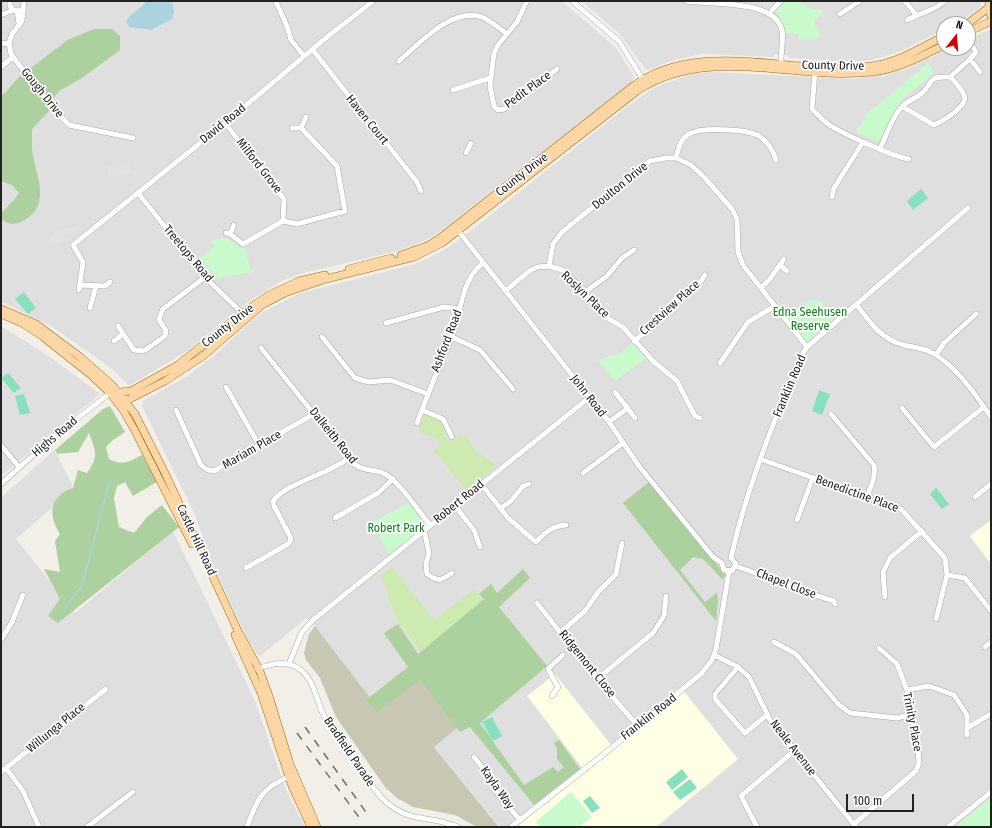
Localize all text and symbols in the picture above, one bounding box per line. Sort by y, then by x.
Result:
north arrow [936,16,976,56]
text: N [954,18,964,32]
street label: County Drive [802,58,864,74]
street label: Gough Drive [18,65,66,121]
street label: Pedit Place [502,68,554,112]
street label: Haven Court [343,92,391,148]
street label: David Road [197,101,249,147]
street label: Milford Grove [233,136,285,196]
street label: County Drive [493,150,551,200]
street label: Doulton Drive [589,159,651,213]
street label: Treetops Road [160,222,216,286]
street label: Roslyn Place [558,269,612,321]
street label: Crestview Place [637,277,703,339]
street label: County Drive [199,301,257,351]
park label: Edna Seehusen Reserve [773,306,847,334]
street label: Ashford Road [429,308,465,374]
street label: Franklin Road [770,353,810,419]
street label: John Road [567,372,609,420]
street label: Dalkeith Road [306,405,360,467]
street label: Highs Road [29,414,81,460]
street label: Mariam Place [220,427,284,473]
street label: Benedictine Place [814,472,900,516]
street label: Robert Road [431,477,487,527]
street label: Castle Hill Road [173,502,219,578]
park label: Robert Park [367,522,425,536]
street label: Chapel Close [754,566,818,602]
street label: Ridgemont Close [555,627,619,701]
street label: Franklin Road [618,691,680,743]
street label: Trinity Place [899,691,925,753]
street label: Willunga Place [24,700,88,756]
street label: Bradfield Parade [320,714,378,790]
street label: Neale Avenue [767,717,819,779]
street label: Kayla Way [477,764,517,812]
scale bar [848,786,916,812]
text: 100 m [853,794,882,808]

